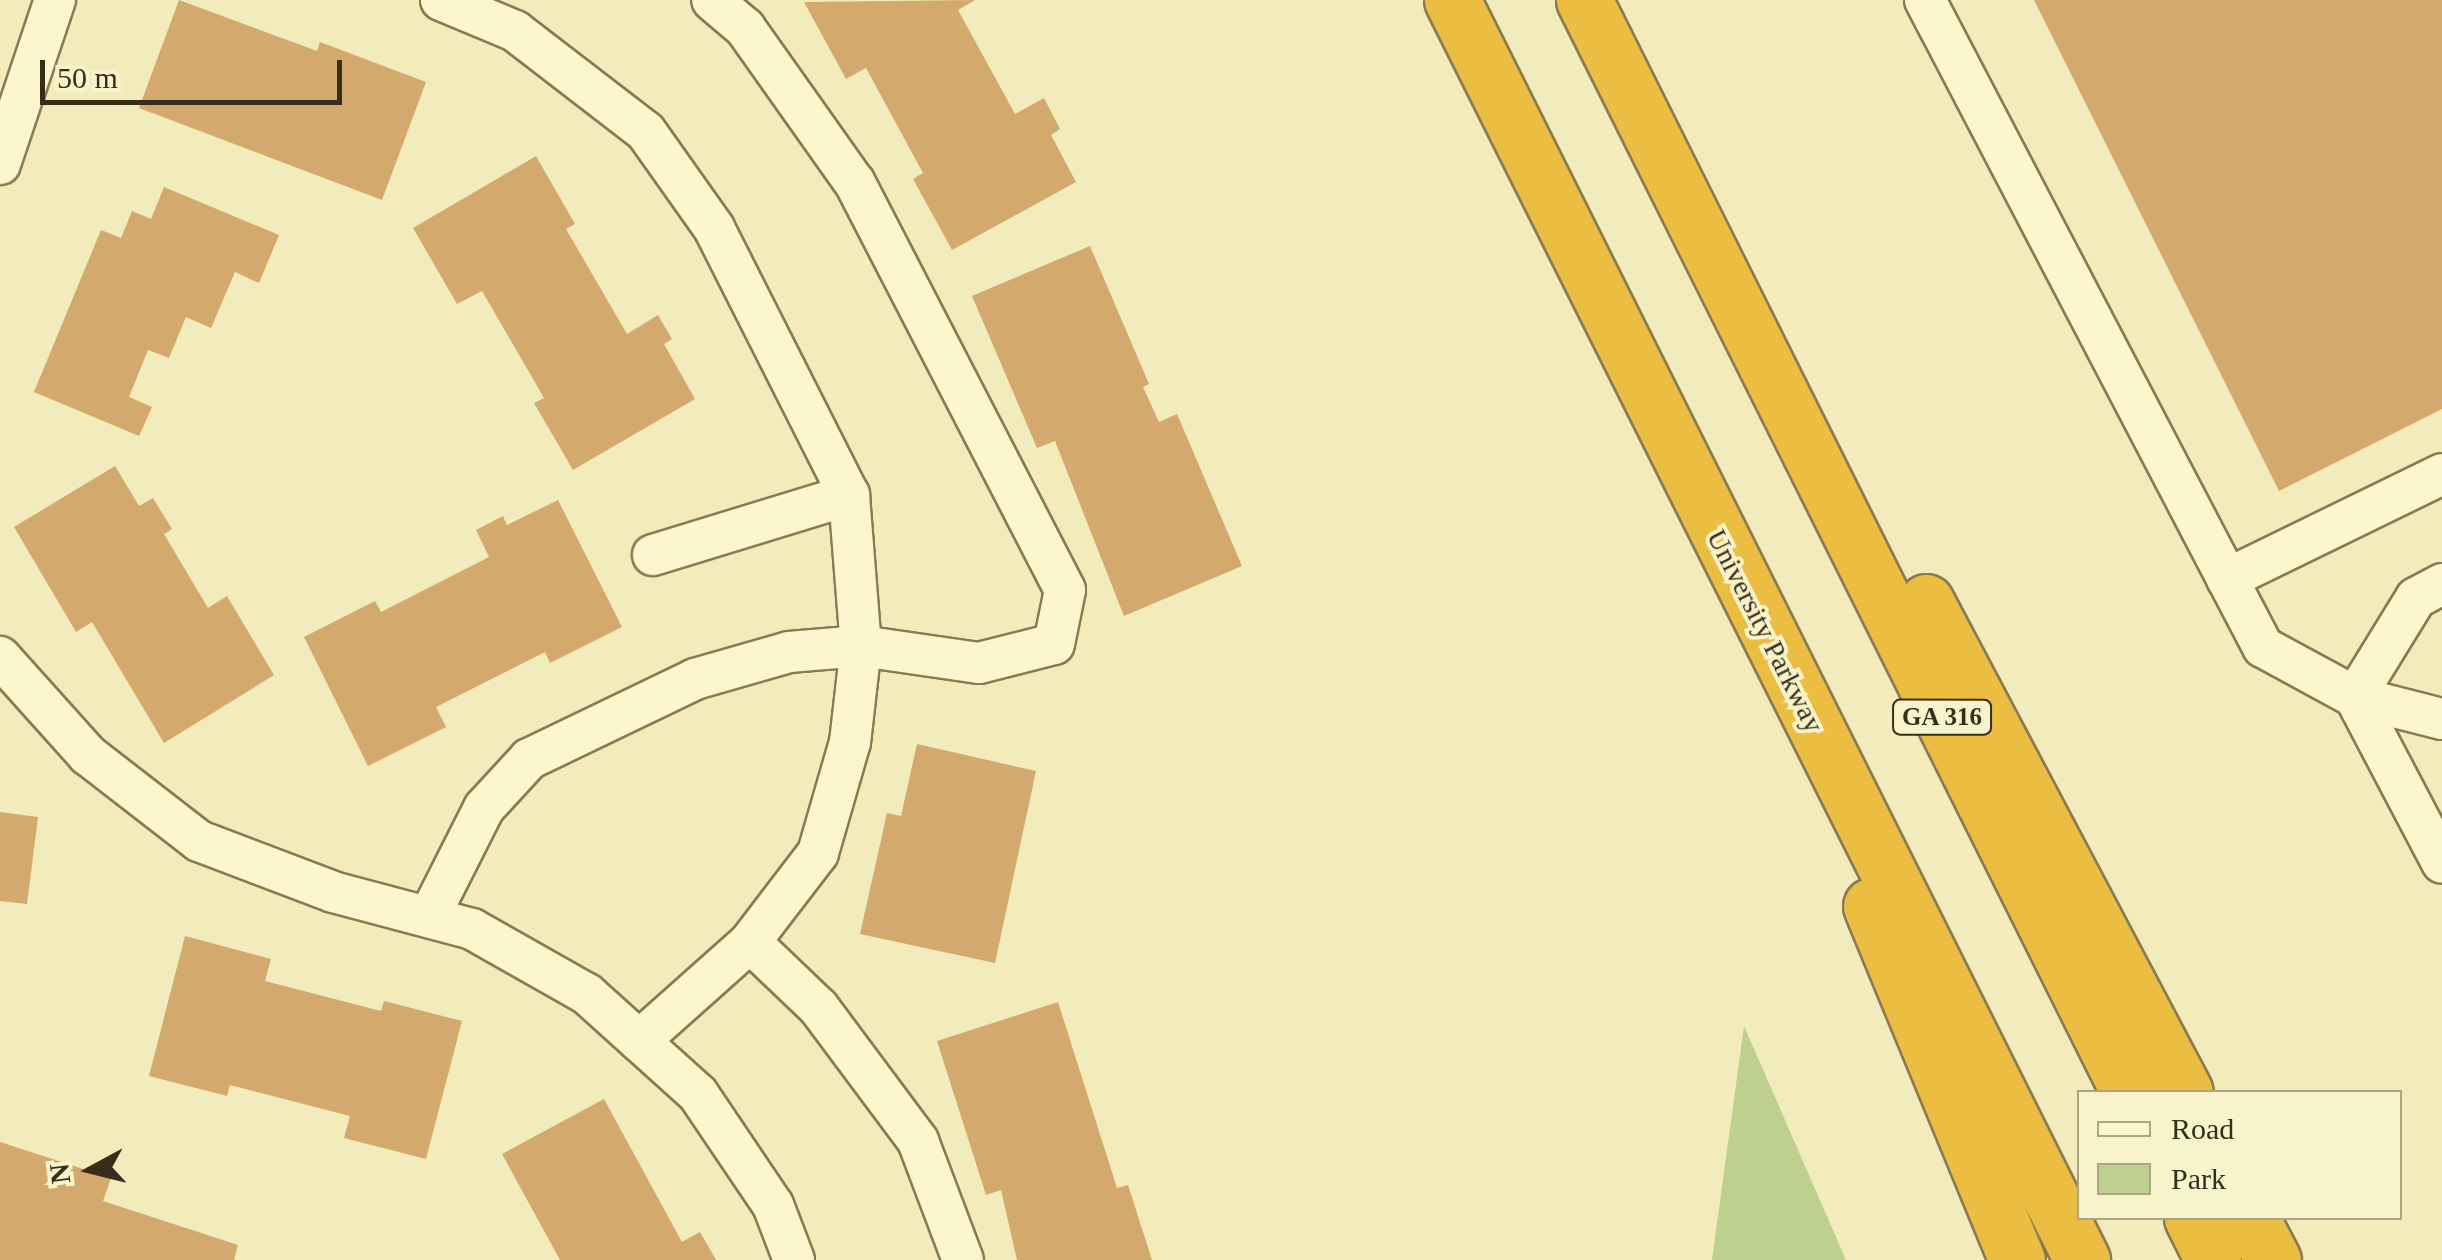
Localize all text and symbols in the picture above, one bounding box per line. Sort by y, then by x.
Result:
scale bar [45,40,348,102]
text: 50 m [57,61,118,94]
street label: University Parkway [1699,524,1831,738]
road number: GA 316 [1890,697,1994,737]
legend [2077,1090,2402,1220]
text: Road [2171,1112,2234,1145]
north arrow [40,1120,140,1220]
text: N [43,1162,76,1186]
text: Park [2171,1162,2226,1195]

